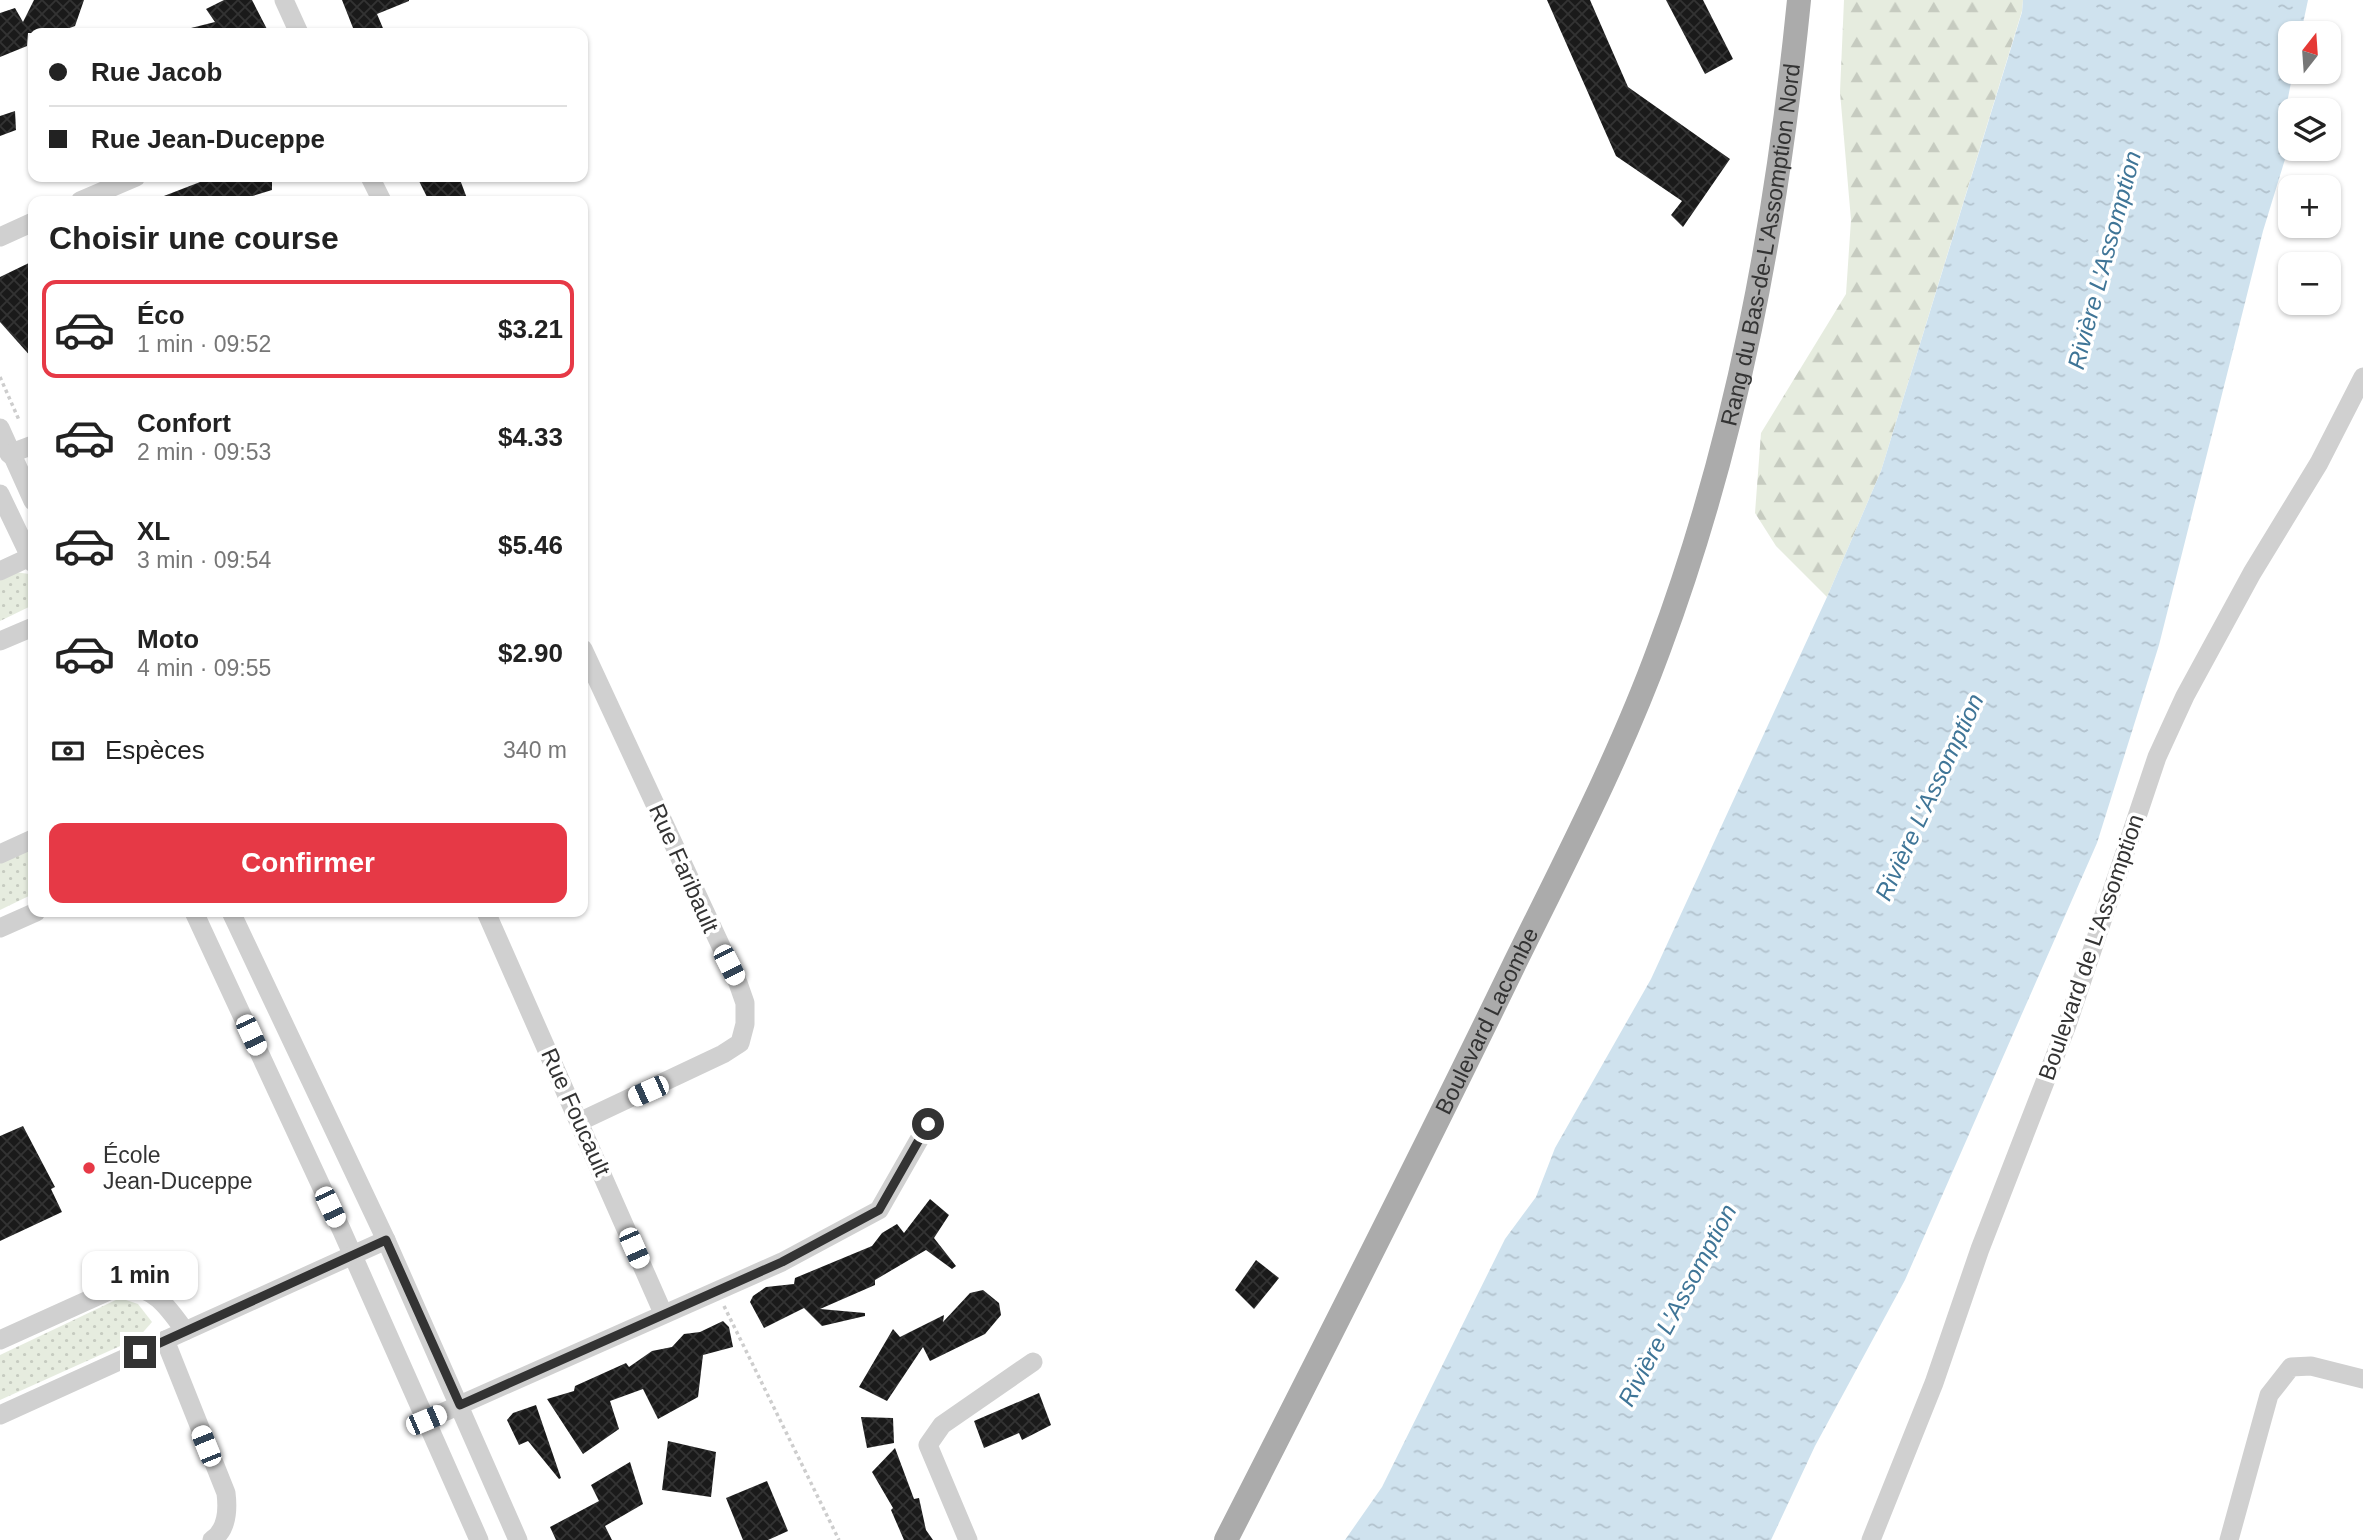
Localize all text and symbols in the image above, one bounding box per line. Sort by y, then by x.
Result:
north arrow [2278,21,2342,84]
map controls [2278,21,2341,315]
text: Rue Jacob [91,57,223,87]
street label: Rang du Bas-de-L'Assomption Nord [1715,62,1805,428]
button: layers [2278,98,2341,161]
text: Rue Jean-Duceppe [91,124,325,154]
water label: Rivière L'Assomption [2062,148,2146,372]
button: + [2278,175,2341,238]
text: Choisir une course [49,220,339,256]
button: − [2278,252,2341,315]
icon: car [53,298,116,361]
text: Éco [137,300,185,330]
text: $3.21 [498,314,563,344]
text: 1 min · 09:52 [137,331,271,357]
icon: car [53,406,116,469]
text: Confort [137,408,231,438]
text: $4.33 [498,422,563,452]
text: 2 min · 09:53 [137,439,271,465]
icon: car [53,514,116,577]
text: XL [137,516,170,546]
text: $5.46 [498,530,563,560]
text: 3 min · 09:54 [137,547,271,573]
icon: car [53,622,116,685]
text: Moto [137,624,199,654]
text: $2.90 [498,638,563,668]
text: 4 min · 09:55 [137,655,271,681]
water label: Rivière L'Assomption [1869,689,1989,905]
icon: cash [49,732,87,770]
text: Espèces [105,735,205,765]
text: 340 m [503,737,567,763]
street label: Rue Faribault [644,800,724,937]
street label: Boulevard de L'Assomption [2033,811,2149,1083]
button: Confirmer [49,823,567,903]
street label: Boulevard Lacombe [1430,923,1543,1118]
car [711,942,748,988]
car [233,1012,270,1058]
street label: Rue Foucault [536,1044,616,1180]
car [625,1073,672,1109]
route start [912,1108,944,1140]
place label: École Jean-Duceppe [103,1142,253,1194]
marker: École Jean-Duceppe [81,1160,97,1176]
car [312,1184,349,1230]
water label: Rivière L'Assomption [1612,1199,1742,1411]
car [616,1225,653,1271]
callout: 1 min [82,1250,198,1300]
text: 1 min [110,1262,170,1288]
route end [124,1336,156,1368]
car [403,1402,450,1438]
car [189,1423,224,1469]

